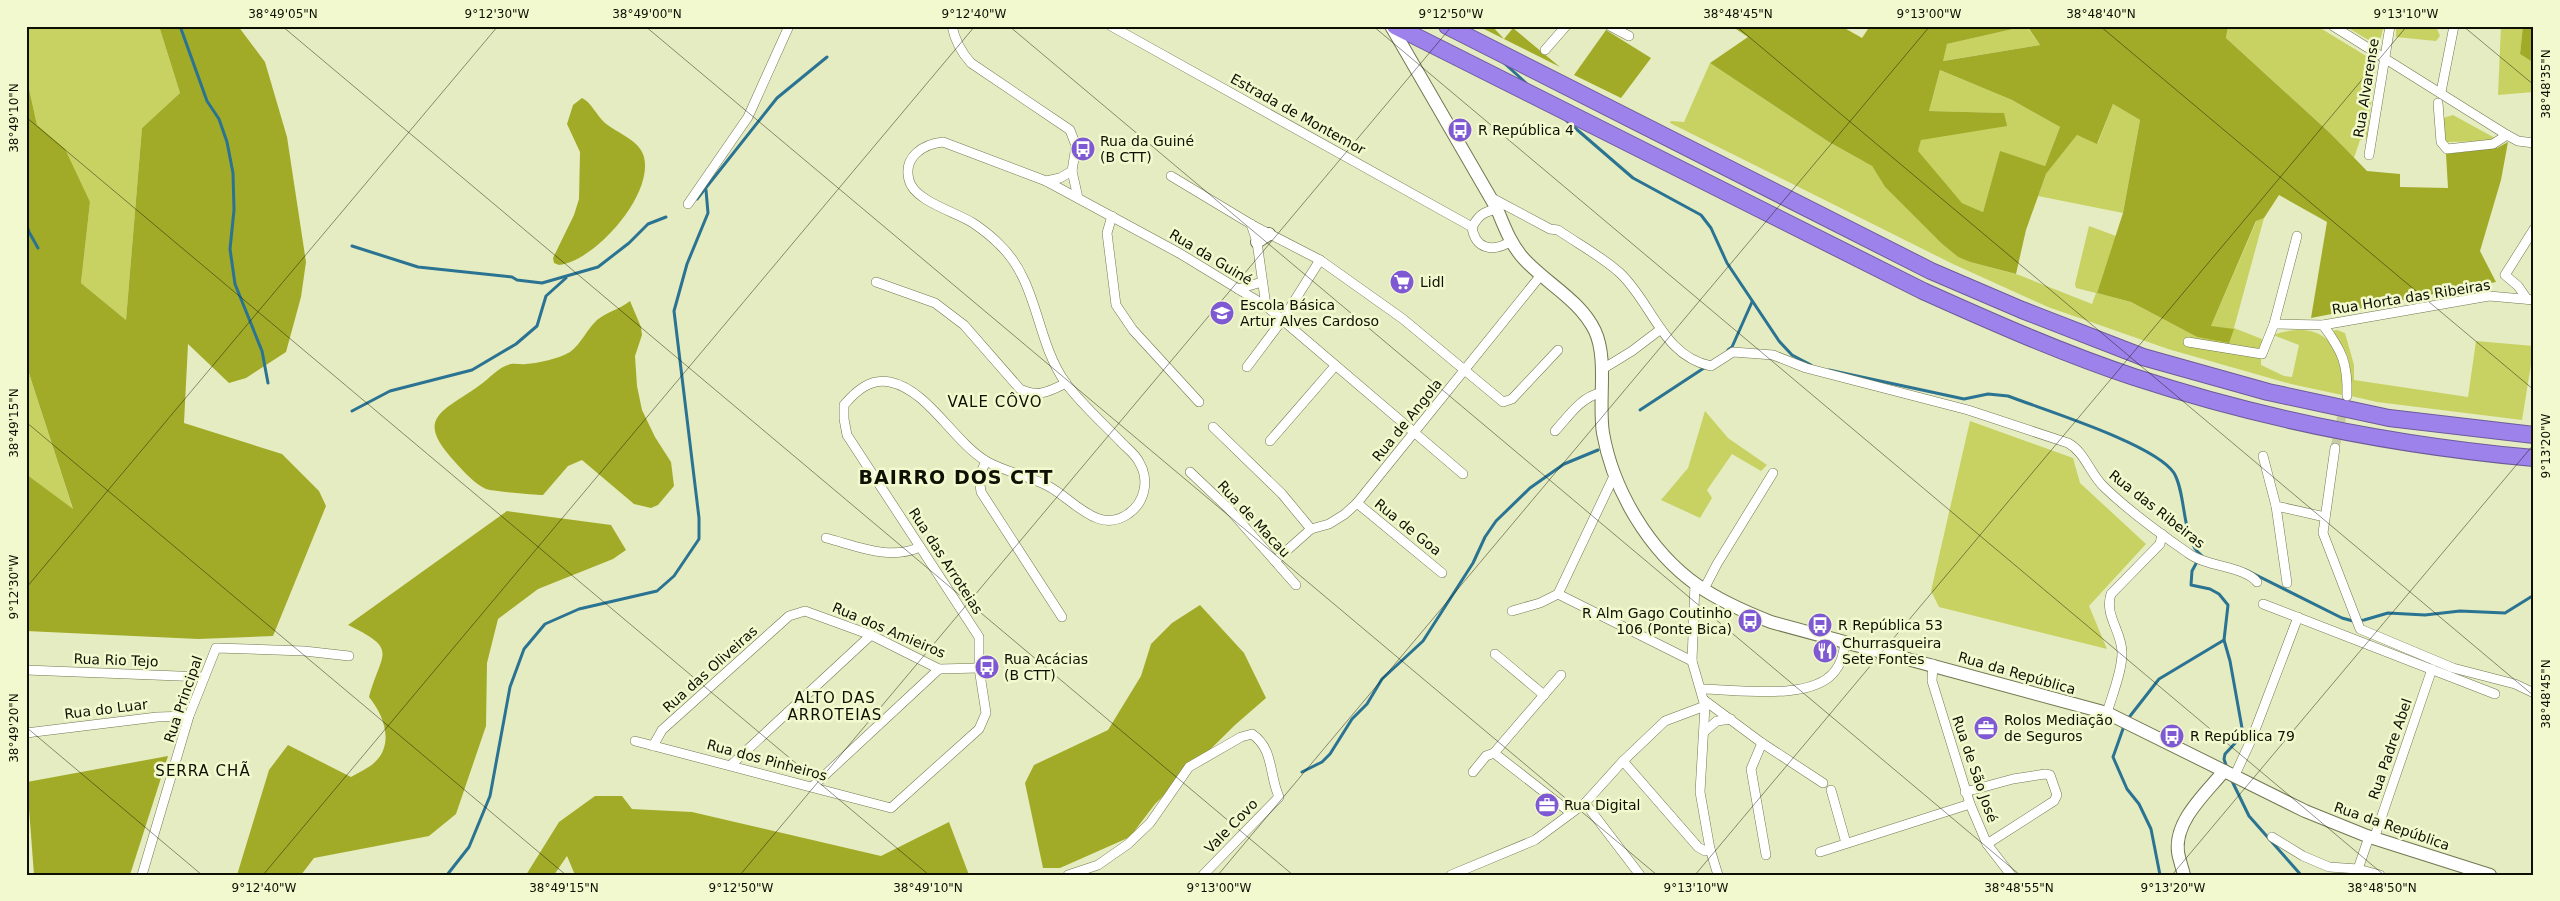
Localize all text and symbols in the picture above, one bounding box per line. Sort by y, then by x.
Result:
text: 38°49'05"N [248,7,318,21]
text: 9°12'30"W [465,7,530,21]
text: 38°49'00"N [612,7,682,21]
text: 9°12'40"W [942,7,1007,21]
text: 9°12'50"W [1419,7,1484,21]
text: 38°48'45"N [1703,7,1773,21]
text: 9°13'00"W [1897,7,1962,21]
text: 38°48'40"N [2066,7,2136,21]
text: 9°13'10"W [2374,7,2439,21]
street label: Rua Alvarense [2350,37,2382,139]
text: 38°48'35"N [2539,49,2553,119]
street label: Estrada de Montemor [1228,70,1368,158]
text: 38°49'10"N [7,83,21,153]
bus stop icon: R República 4 [1447,117,1473,143]
place label: R República 4 [1478,122,1574,138]
place label: Rua da Guiné (B CTT) [1100,133,1194,165]
bus stop icon: Rua da Guiné (B CTT) [1070,136,1096,162]
street label: Rua da Guiné [1167,226,1255,288]
supermarket icon: Lidl [1389,269,1415,295]
place label: Lidl [1420,274,1444,290]
street label: Rua Horta das Ribeiras [2331,277,2491,317]
place label: Escola Básica Artur Alves Cardoso [1240,297,1379,329]
school or university icon: Escola Básica Artur Alves Cardoso [1209,300,1235,326]
street label: Rua de Angola [1369,376,1445,464]
text: 38°49'15"N [7,388,21,458]
district label: VALE CÔVO [948,392,1043,411]
text: 9°13'20"W [2539,413,2553,478]
district label: BAIRRO DOS CTT [859,466,1053,488]
street label: Rua das Ribeiras [2106,467,2208,551]
street label: Rua de Macau [1214,477,1294,561]
street label: Rua de Goa [1372,495,1444,559]
street label: Rua das Arroteias [906,505,986,617]
text: 9°12'30"W [7,554,21,619]
street label: Rua dos Amieiros [830,599,948,661]
place label: R Alm Gago Coutinho 106 (Ponte Bica) [1582,605,1732,637]
bus stop icon: R Alm Gago Coutinho 106 (Ponte Bica) [1737,608,1763,634]
bus stop icon: R República 53 [1807,612,1833,638]
place label: R República 53 [1838,617,1943,633]
street label: Rua das Oliveiras [660,622,760,716]
place label: Churrasqueira Sete Fontes [1842,635,1941,667]
restaurant icon: Churrasqueira Sete Fontes [1812,638,1838,664]
street label: Rua da República [1956,649,2078,697]
street label: Rua Rio Tejo [73,651,159,669]
place label: Rua Acácias (B CTT) [1004,651,1088,683]
street label: Rua Principal [161,654,205,744]
bus stop icon: Rua Acácias (B CTT) [974,654,1000,680]
text: 38°48'45"N [2539,659,2553,729]
district label: ALTO DAS ARROTEIAS [788,689,882,724]
text: 38°49'20"N [7,693,21,763]
street label: Rua do Luar [64,696,149,722]
street label: Rua Padre Abel [2365,696,2415,802]
place label: Rolos Mediação de Seguros [2004,712,2113,744]
street label: Rua de São José [1949,713,2001,825]
office icon: Rolos Mediação de Seguros [1973,715,1999,741]
bus stop icon: R República 79 [2159,723,2185,749]
place label: R República 79 [2190,728,2295,744]
street label: Rua dos Pinheiros [705,736,829,784]
district label: SERRA CHÃ [155,761,251,780]
office icon: Rua Digital [1534,792,1560,818]
street label: Vale Covo [1201,796,1261,856]
place label: Rua Digital [1564,797,1640,813]
street label: Rua da República [2332,799,2452,853]
text: 9°12'40"W [232,881,297,895]
text: 38°49'15"N [529,881,599,895]
text: 9°12'50"W [709,881,774,895]
text: 38°49'10"N [893,881,963,895]
text: 9°13'00"W [1187,881,1252,895]
text: 9°13'10"W [1664,881,1729,895]
text: 38°48'55"N [1984,881,2054,895]
text: 9°13'20"W [2141,881,2206,895]
text: 38°48'50"N [2347,881,2417,895]

